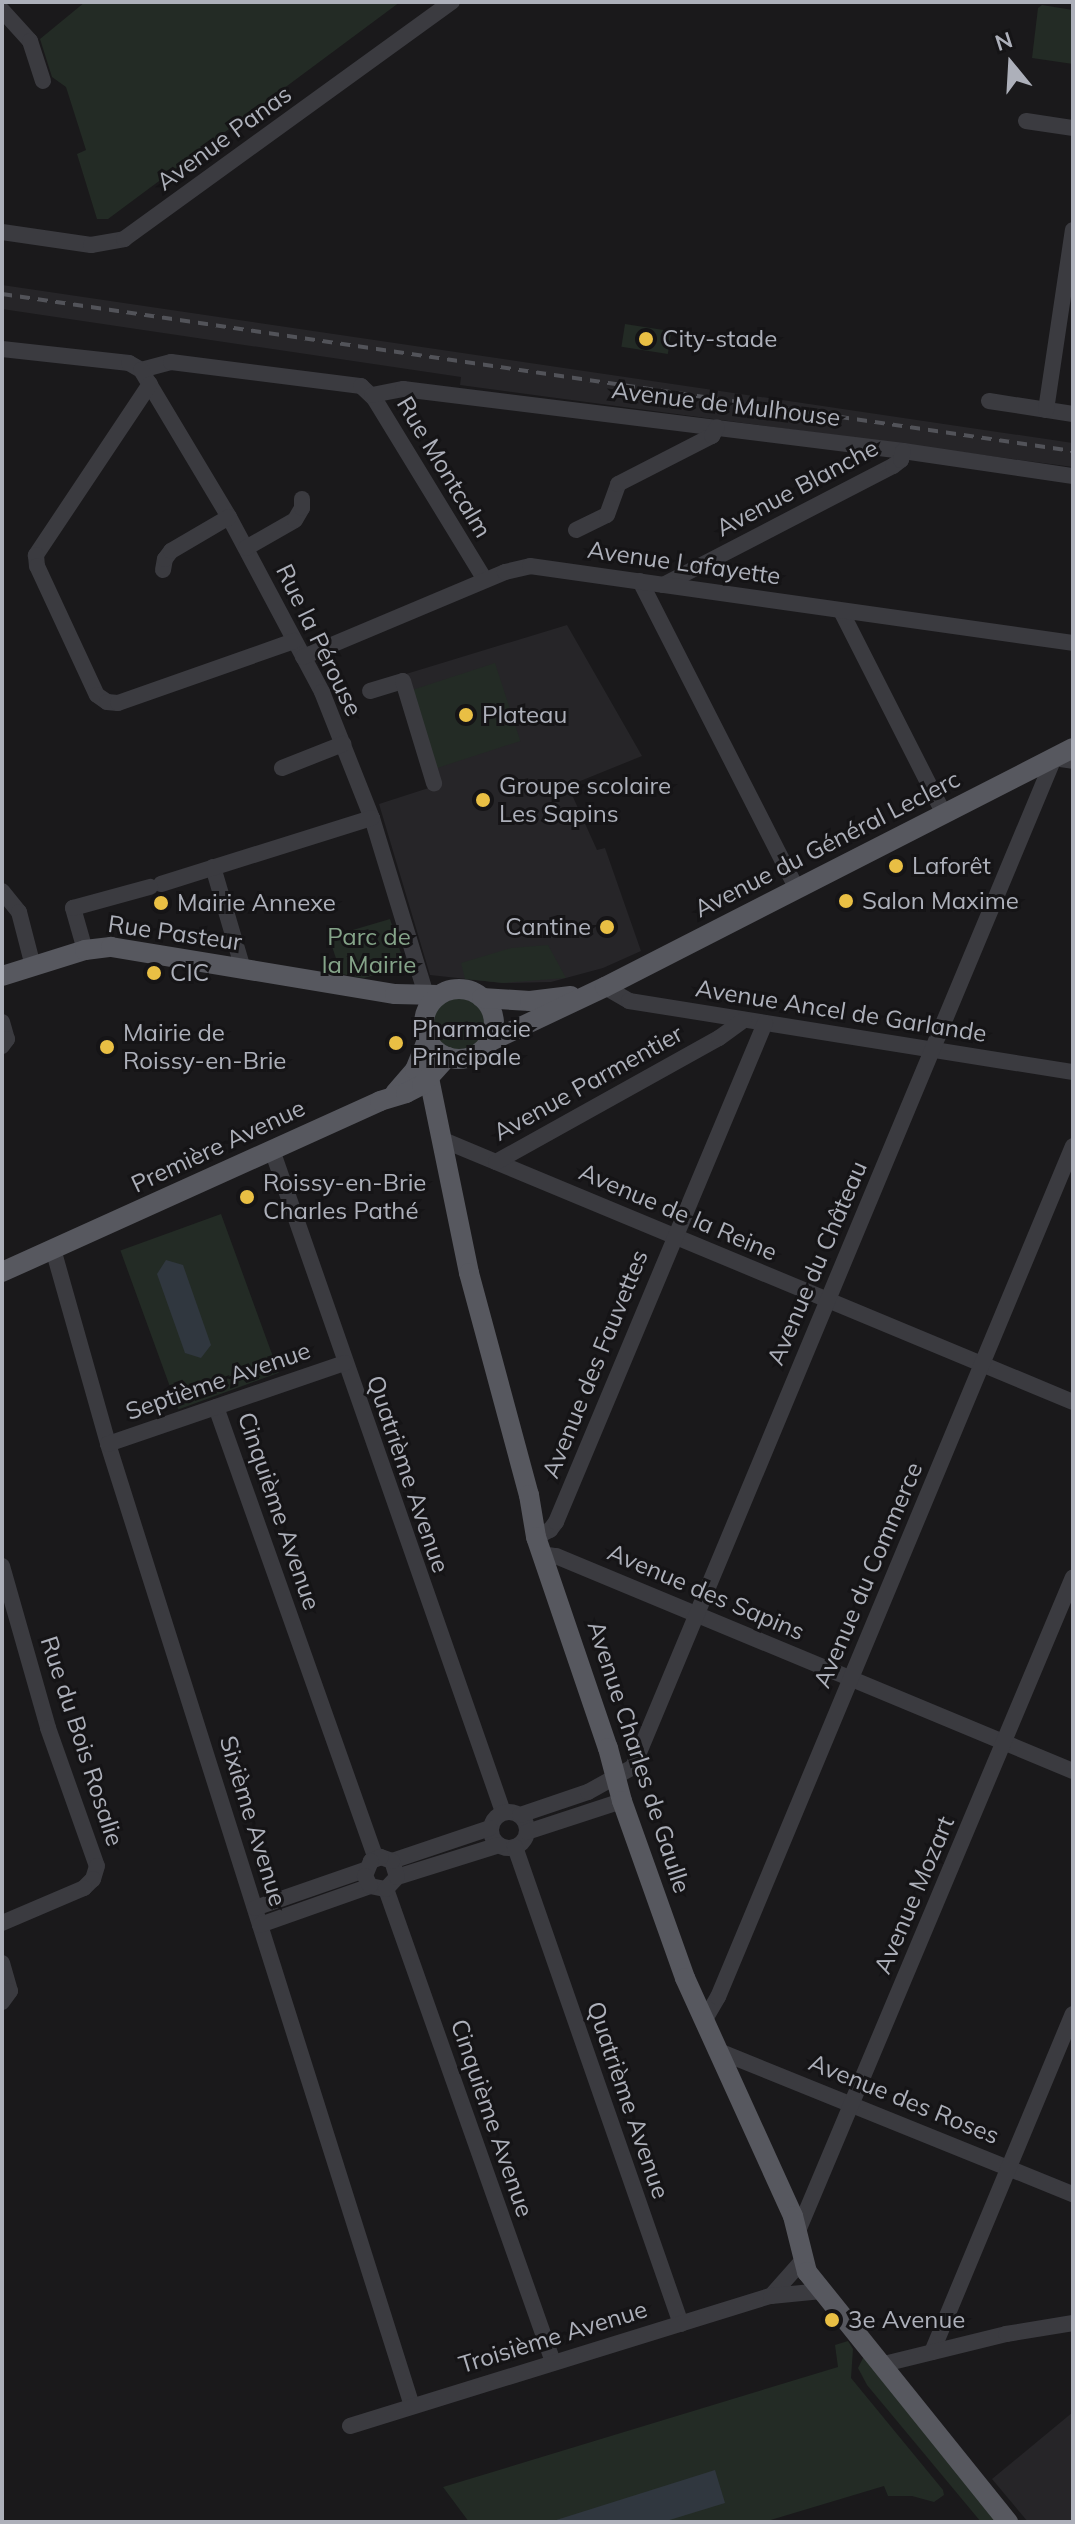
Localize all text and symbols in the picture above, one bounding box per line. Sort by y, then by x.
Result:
north arrow [971,24,1051,104]
text: N [991,25,1016,57]
street label: Avenue Panas [151,79,297,197]
place label: City-stade [662,325,777,353]
marker: City-stade [637,330,655,348]
street label: Avenue de Mulhouse [610,376,842,432]
street label: Rue Montcalm [391,391,497,543]
street label: Avenue Blanche [711,433,883,543]
street label: Avenue Lafayette [586,535,782,591]
street label: Rue la Pérouse [270,559,368,721]
place label: Plateau [482,701,567,729]
marker: Plateau [457,706,475,724]
street label: Avenue du Général Leclerc [689,764,965,924]
place label: Groupe scolaire Les Sapins [499,772,671,828]
marker: Groupe scolaire Les Sapins [474,791,492,809]
place label: Laforêt [912,852,991,880]
marker: Laforêt [887,857,905,875]
place label: Salon Maxime [862,887,1019,915]
place label: Mairie Annexe [177,889,336,917]
marker: Salon Maxime [837,892,855,910]
marker: Mairie Annexe [152,894,170,912]
street label: Rue Pasteur [106,909,244,957]
place label: Cantine [505,913,591,941]
marker: Cantine [598,918,616,936]
park label: Parc de la Mairie [322,923,416,979]
place label: CIC [170,959,209,987]
marker: CIC [145,964,163,982]
street label: Avenue Ancel de Garlande [693,974,989,1048]
place label: Pharmacie Principale [412,1015,531,1071]
place label: Mairie de Roissy-en-Brie [123,1019,286,1075]
street label: Avenue Parmentier [488,1019,688,1147]
marker: Pharmacie Principale [387,1034,405,1052]
marker: Mairie de Roissy-en-Brie [98,1038,116,1056]
street label: Première Avenue [127,1093,309,1199]
street label: Avenue de la Reine [575,1157,781,1267]
street label: Avenue du Château [761,1157,873,1369]
place label: Roissy-en-Brie Charles Pathé [263,1169,426,1225]
marker: Roissy-en-Brie Charles Pathé [238,1188,256,1206]
street label: Avenue des Fauvettes [536,1246,654,1482]
street label: Septième Avenue [122,1336,314,1426]
street label: Quatrième Avenue [361,1372,455,1576]
street label: Cinquième Avenue [232,1408,326,1614]
street label: Avenue du Commerce [807,1458,929,1692]
street label: Avenue des Sapins [603,1538,809,1646]
street label: Avenue Charles de Gaulle [581,1617,697,1897]
street label: Rue du Bois Rosalie [34,1632,130,1850]
street label: Sixième Avenue [213,1733,293,1909]
street label: Avenue Mozart [868,1812,960,1978]
street label: Quatrième Avenue [581,1998,675,2202]
street label: Cinquième Avenue [445,2015,539,2221]
street label: Avenue des Roses [805,2048,1003,2150]
street label: Troisième Avenue [455,2295,651,2379]
place label: 3e Avenue [848,2306,965,2334]
marker: 3e Avenue [823,2311,841,2329]

